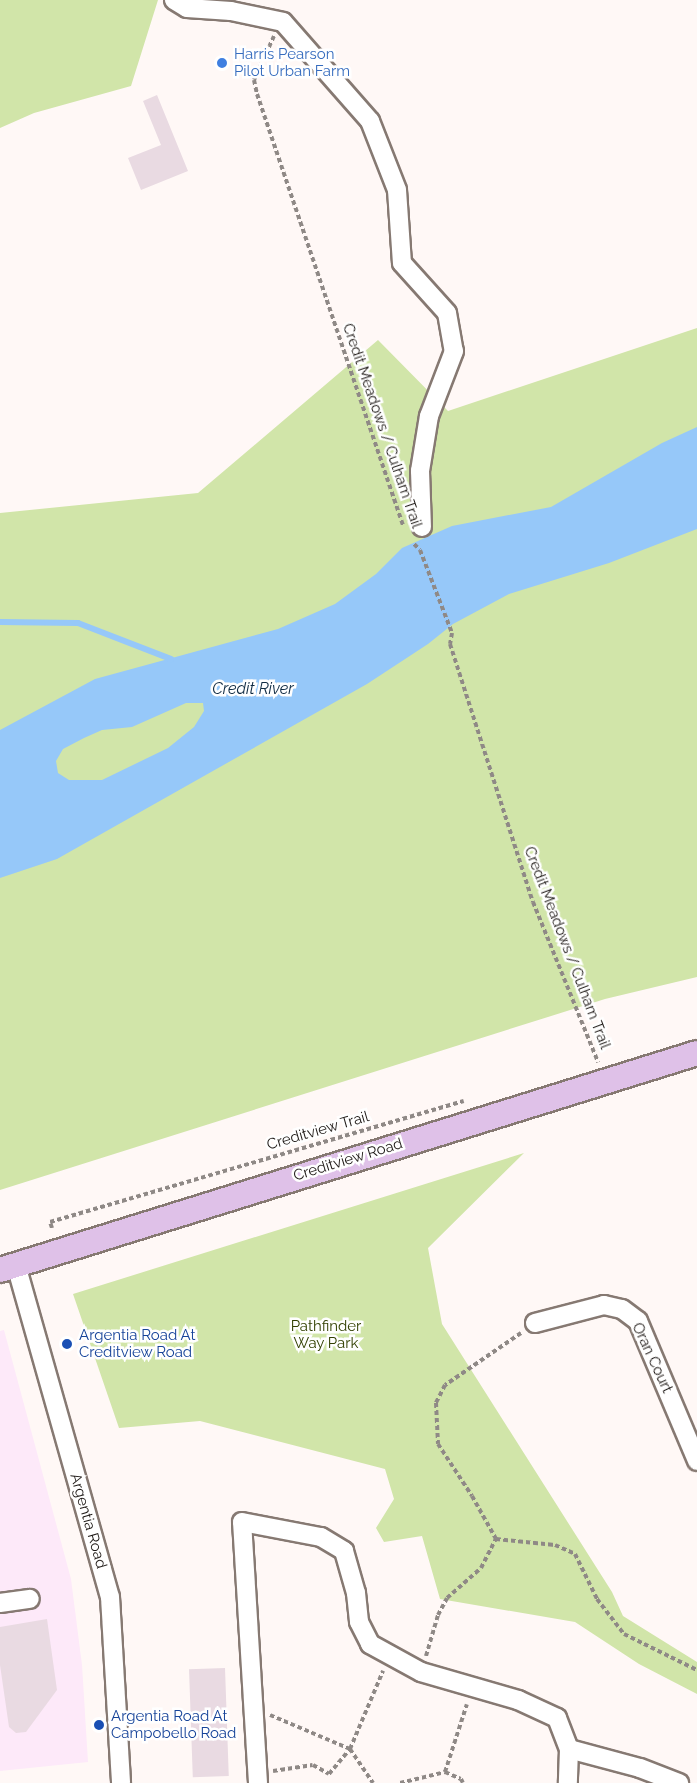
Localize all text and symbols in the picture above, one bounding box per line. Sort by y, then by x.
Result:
place label: Harris Pearson Pilot Urban Farm [234,45,350,80]
marker: Harris Pearson Pilot Urban Farm [215,56,229,70]
street label: Credit Meadows / Culham Trail [338,321,426,531]
water label: Credit River [212,679,294,699]
street label: Credit Meadows / Culham Trail [520,844,614,1052]
street label: Creditview Trail [264,1108,372,1154]
street label: Creditview Road [291,1135,405,1185]
park label: Pathfinder Way Park [291,1317,361,1352]
street label: Oran Court [628,1320,676,1396]
place label: Argentia Road At Creditview Road [79,1326,196,1361]
marker: Argentia Road At Creditview Road [60,1337,74,1351]
street label: Argentia Road [66,1471,110,1571]
place label: Argentia Road At Campobello Road [111,1707,236,1742]
marker: Argentia Road At Campobello Road [92,1718,106,1732]

